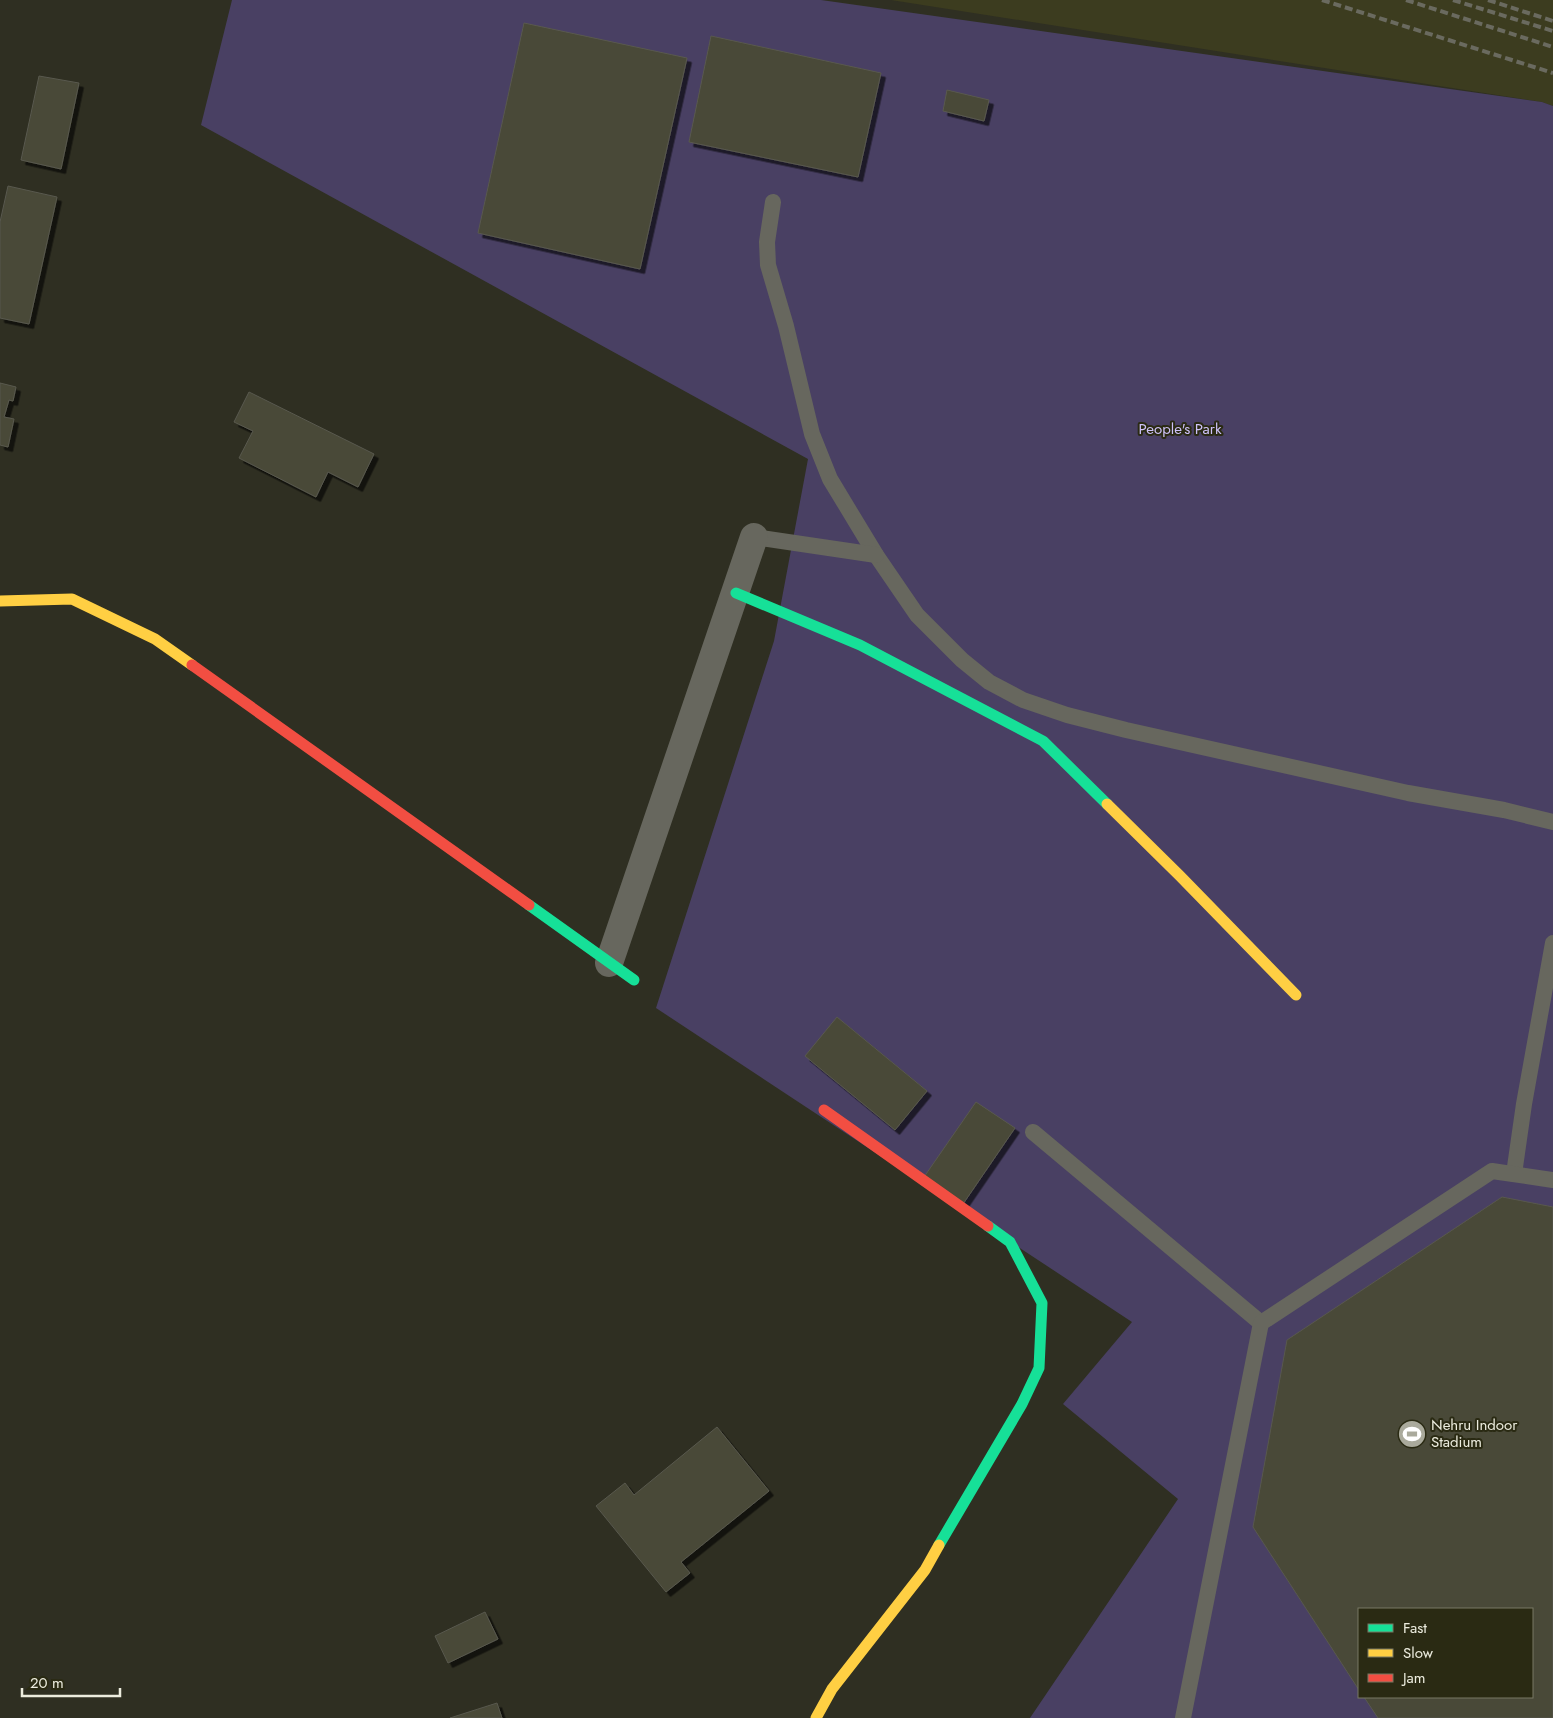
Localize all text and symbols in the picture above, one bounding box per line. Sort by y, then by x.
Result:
park label: People's Park [1138,418,1222,440]
place label: Nehru Indoor Stadium [1431,1414,1518,1453]
sports icon: Nehru Indoor Stadium [1397,1419,1427,1449]
legend [1358,1608,1533,1698]
text: Fast [1403,1617,1427,1639]
text: Slow [1403,1642,1434,1664]
scale bar [22,1666,120,1698]
text: Jam [1401,1667,1426,1689]
text: 20 m [30,1672,64,1694]

